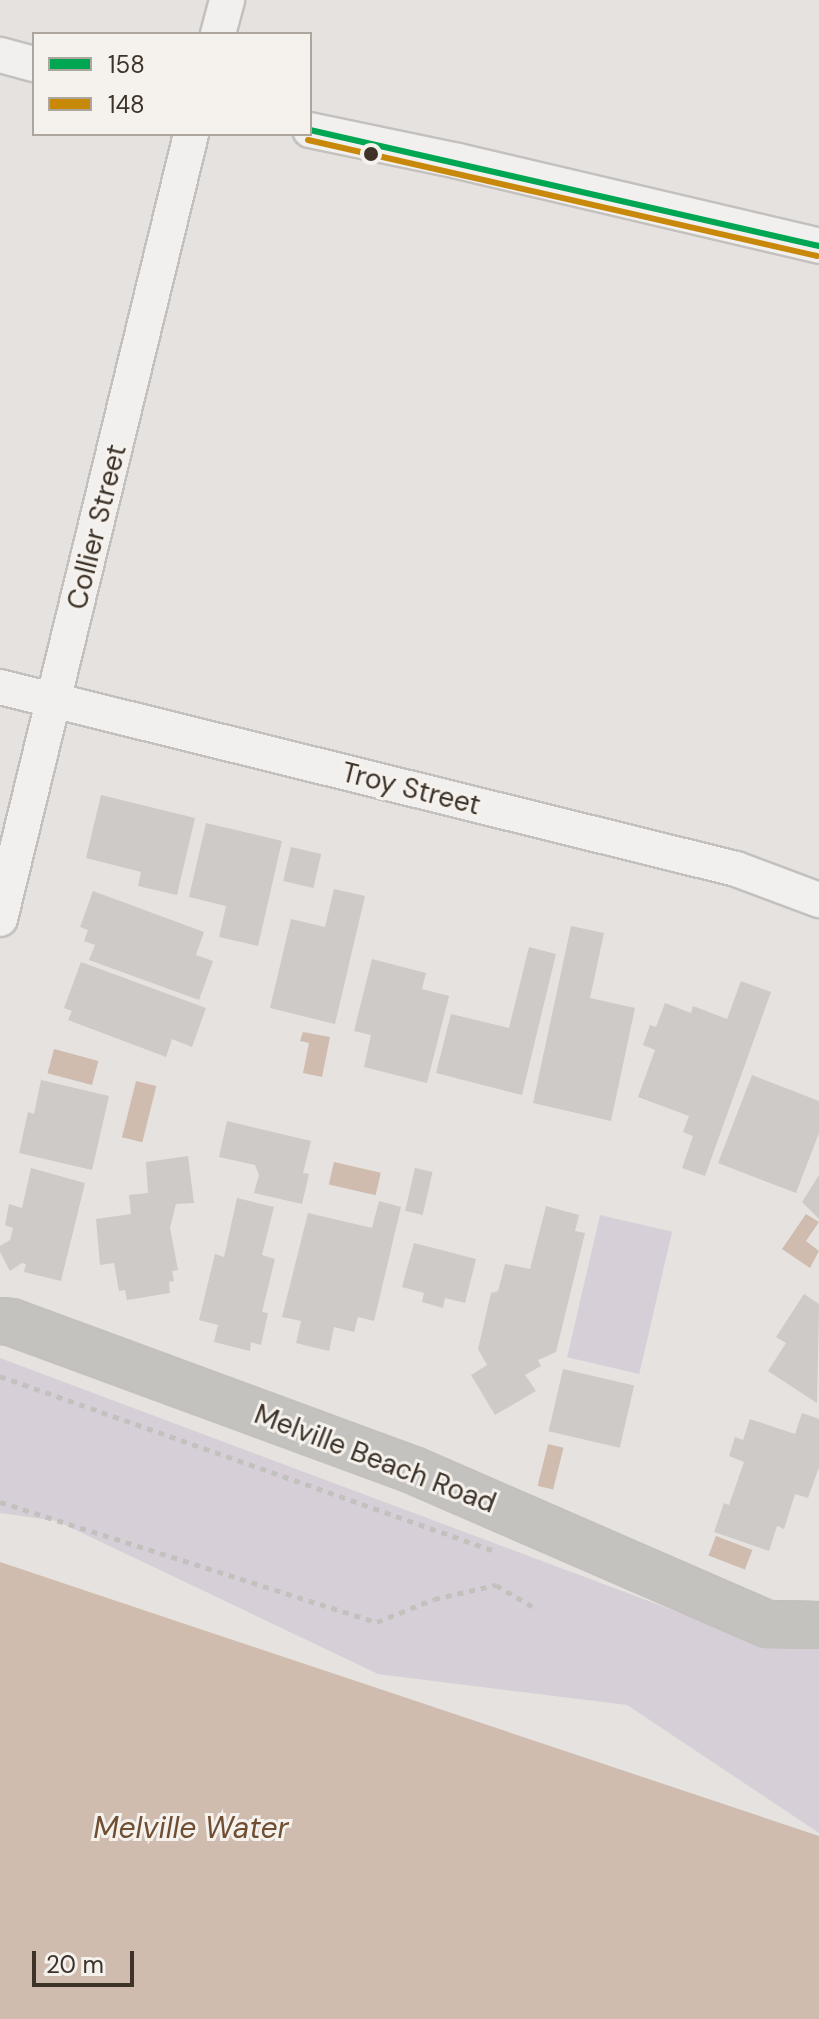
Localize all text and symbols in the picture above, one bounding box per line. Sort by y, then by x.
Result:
legend [32,32,312,136]
text: 158 [108,49,145,80]
text: 148 [108,89,145,120]
unlabelled marker [363,146,379,162]
street label: Collier Street [60,441,134,613]
street label: Troy Street [338,756,484,822]
street label: Melville Beach Road [250,1397,500,1521]
water label: Melville Water [93,1810,289,1846]
scale bar [36,1935,138,1985]
text: 20 m [46,1949,104,1980]

